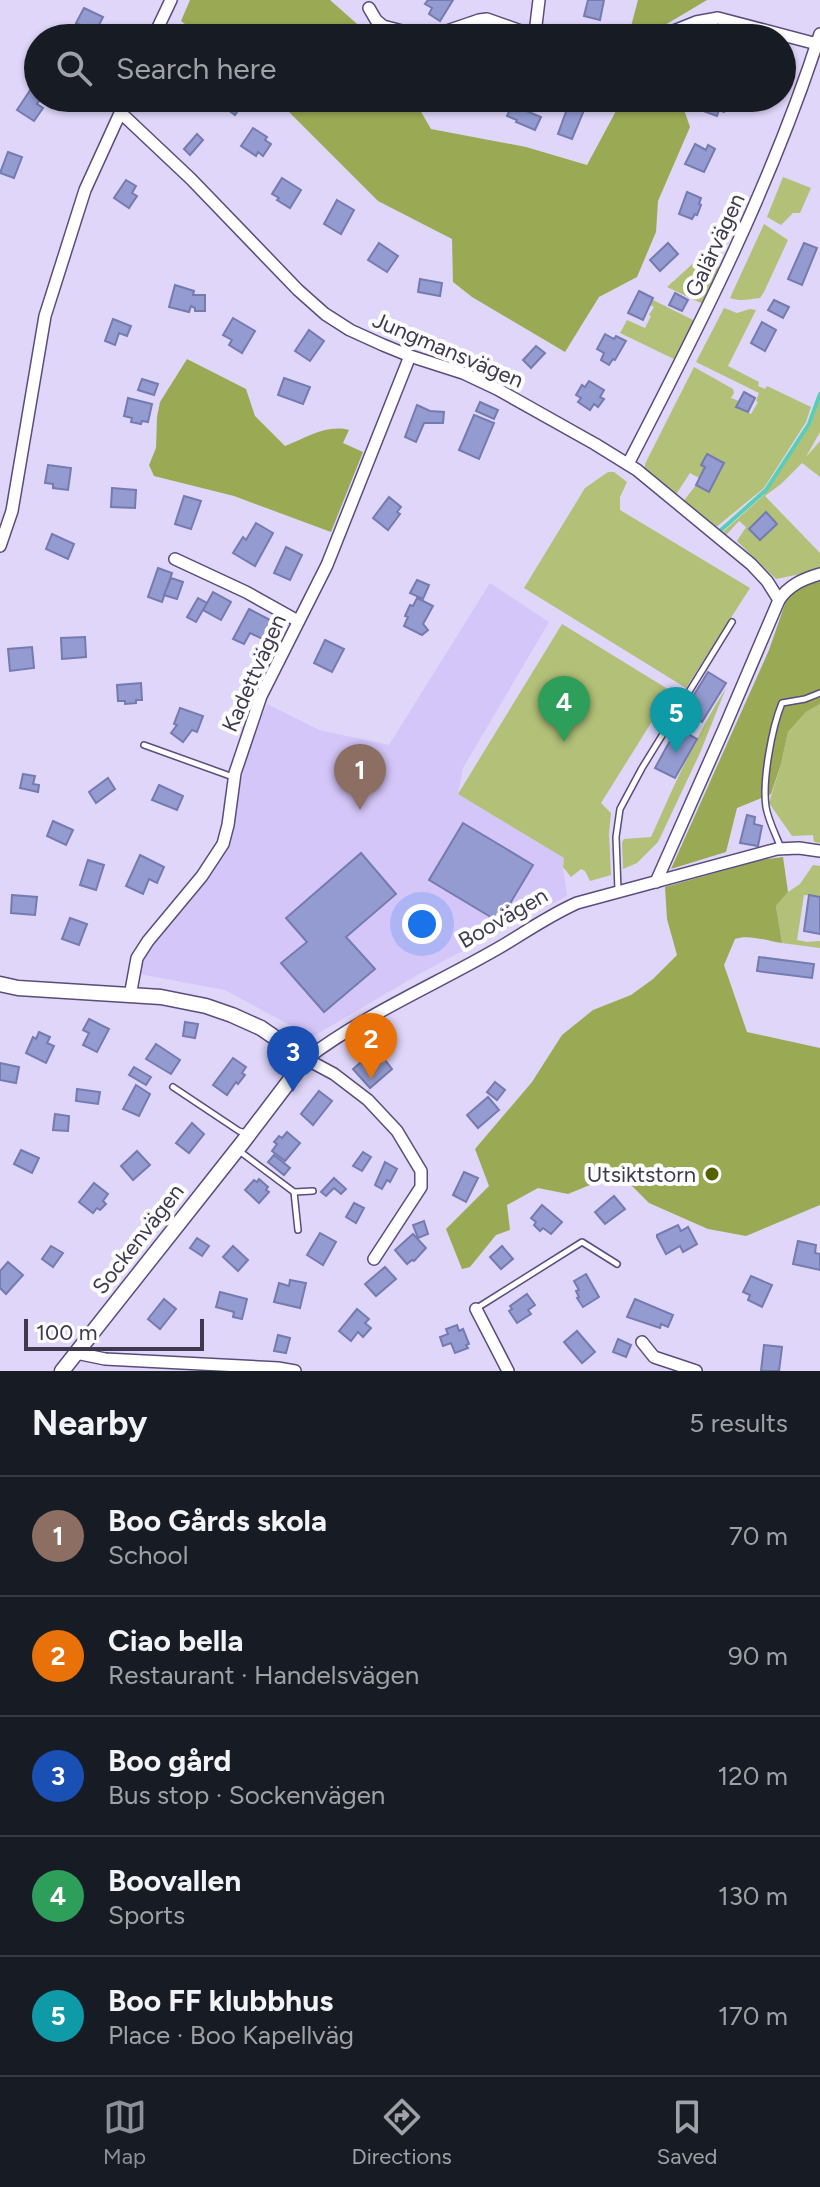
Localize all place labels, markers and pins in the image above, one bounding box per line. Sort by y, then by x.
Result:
pin: 4 [538,676,590,742]
pin: 5 [650,687,702,753]
pin: 1 [334,744,386,810]
pin: 2 [345,1013,397,1079]
pin: 3 [267,1026,319,1092]
place label: Utsiktstorn [587,1161,696,1188]
marker: Utsiktstorn [703,1165,721,1183]

